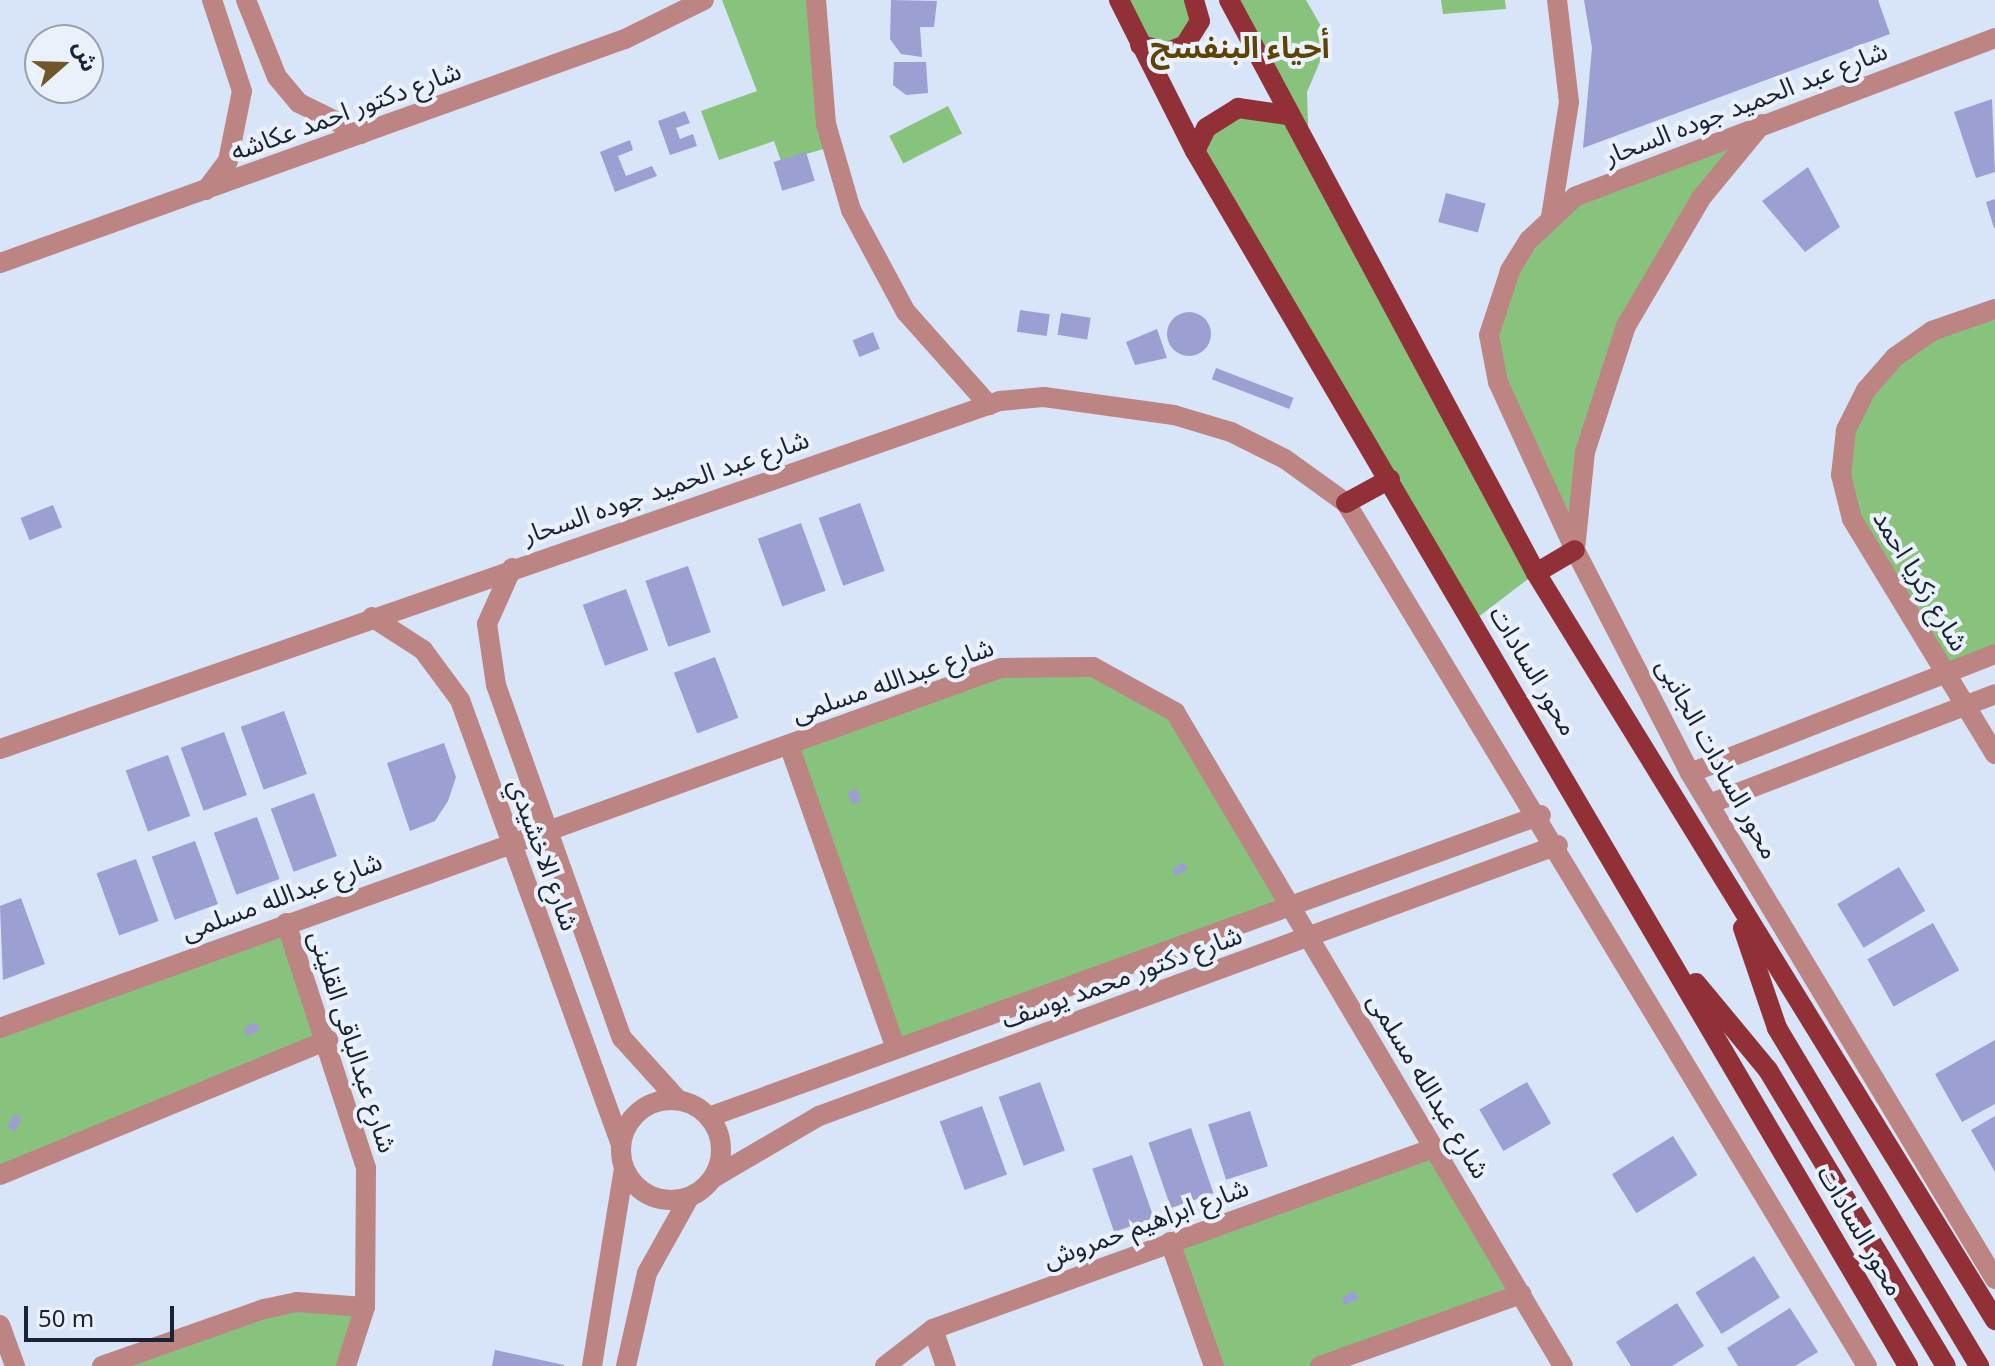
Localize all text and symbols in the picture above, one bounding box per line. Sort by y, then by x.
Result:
north arrow [24,24,104,104]
district label: أحياء البنفسج [1150,31,1330,67]
text: ش [58,34,111,78]
street label: شارع عبد الحميد جوده السحار [1600,36,1892,172]
street label: شارع دكتور احمد عكاشه [227,56,465,168]
street label: شارع عبد الحميد جوده السحار [519,424,813,552]
street label: شارع زكريا احمد [1866,505,1974,657]
street label: محور السادات [1482,600,1584,742]
street label: شارع عبدالله مسلمى [788,632,998,730]
street label: محور السادات الجانبى [1649,653,1785,865]
street label: شارع الاخشيدي [501,775,585,935]
street label: شارع عبدالله مسلمى [177,846,387,948]
street label: شارع دكتور محمد يوسف [997,920,1247,1036]
street label: شارع عبدالباقى القلينى [301,927,403,1157]
street label: شارع عبدالله مسلمى [1360,987,1496,1185]
street label: محور السادات [1810,1160,1910,1302]
street label: شارع ابراهيم حمروش [1039,1172,1253,1276]
scale bar [28,1290,178,1340]
text: 50 m [38,1294,94,1345]

